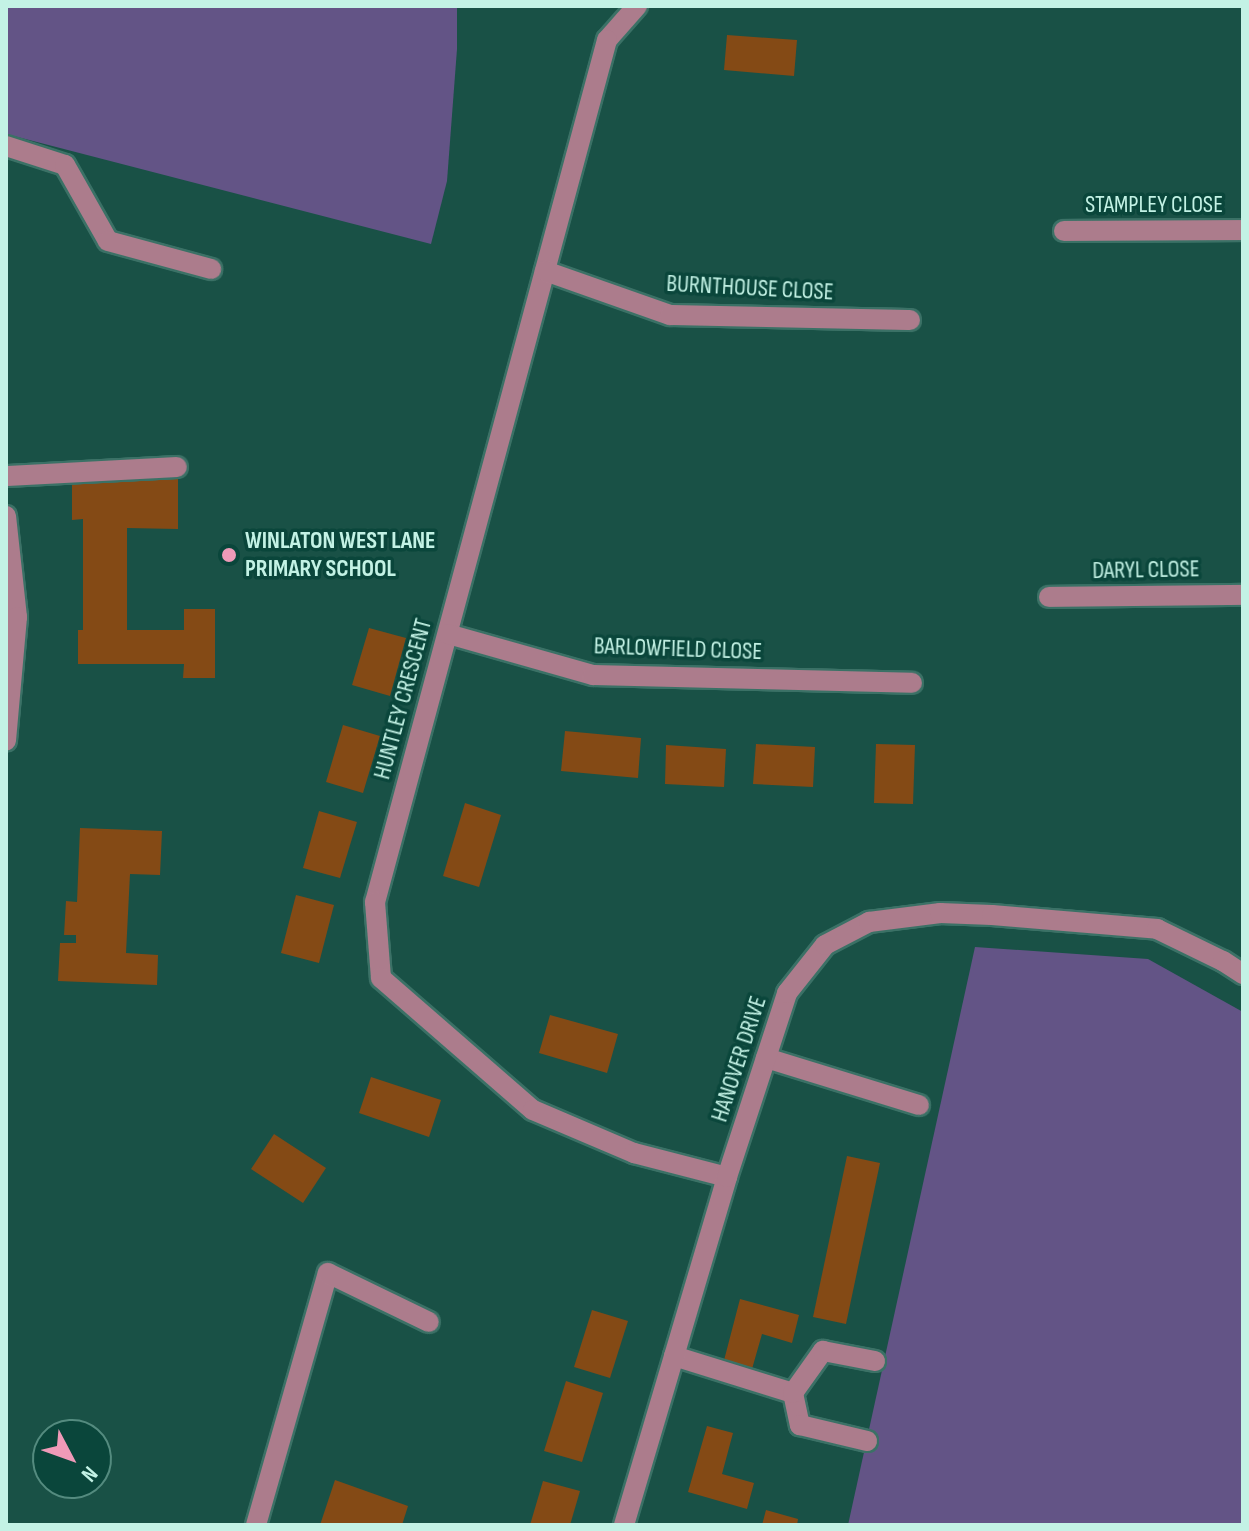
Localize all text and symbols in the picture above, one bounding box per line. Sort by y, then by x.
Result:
street label: STAMPLEY CLOSE [1085,191,1223,219]
street label: BURNTHOUSE CLOSE [666,269,834,307]
place label: WINLATON WEST LANE PRIMARY SCHOOL [245,527,436,583]
marker: WINLATON WEST LANE PRIMARY SCHOOL [220,546,238,564]
street label: DARYL CLOSE [1092,555,1200,585]
street label: HUNTLEY CRESCENT [368,616,438,782]
street label: BARLOWFIELD CLOSE [593,632,763,666]
street label: HANOVER DRIVE [705,993,773,1125]
north arrow [32,1419,112,1499]
text: N [75,1460,103,1487]

